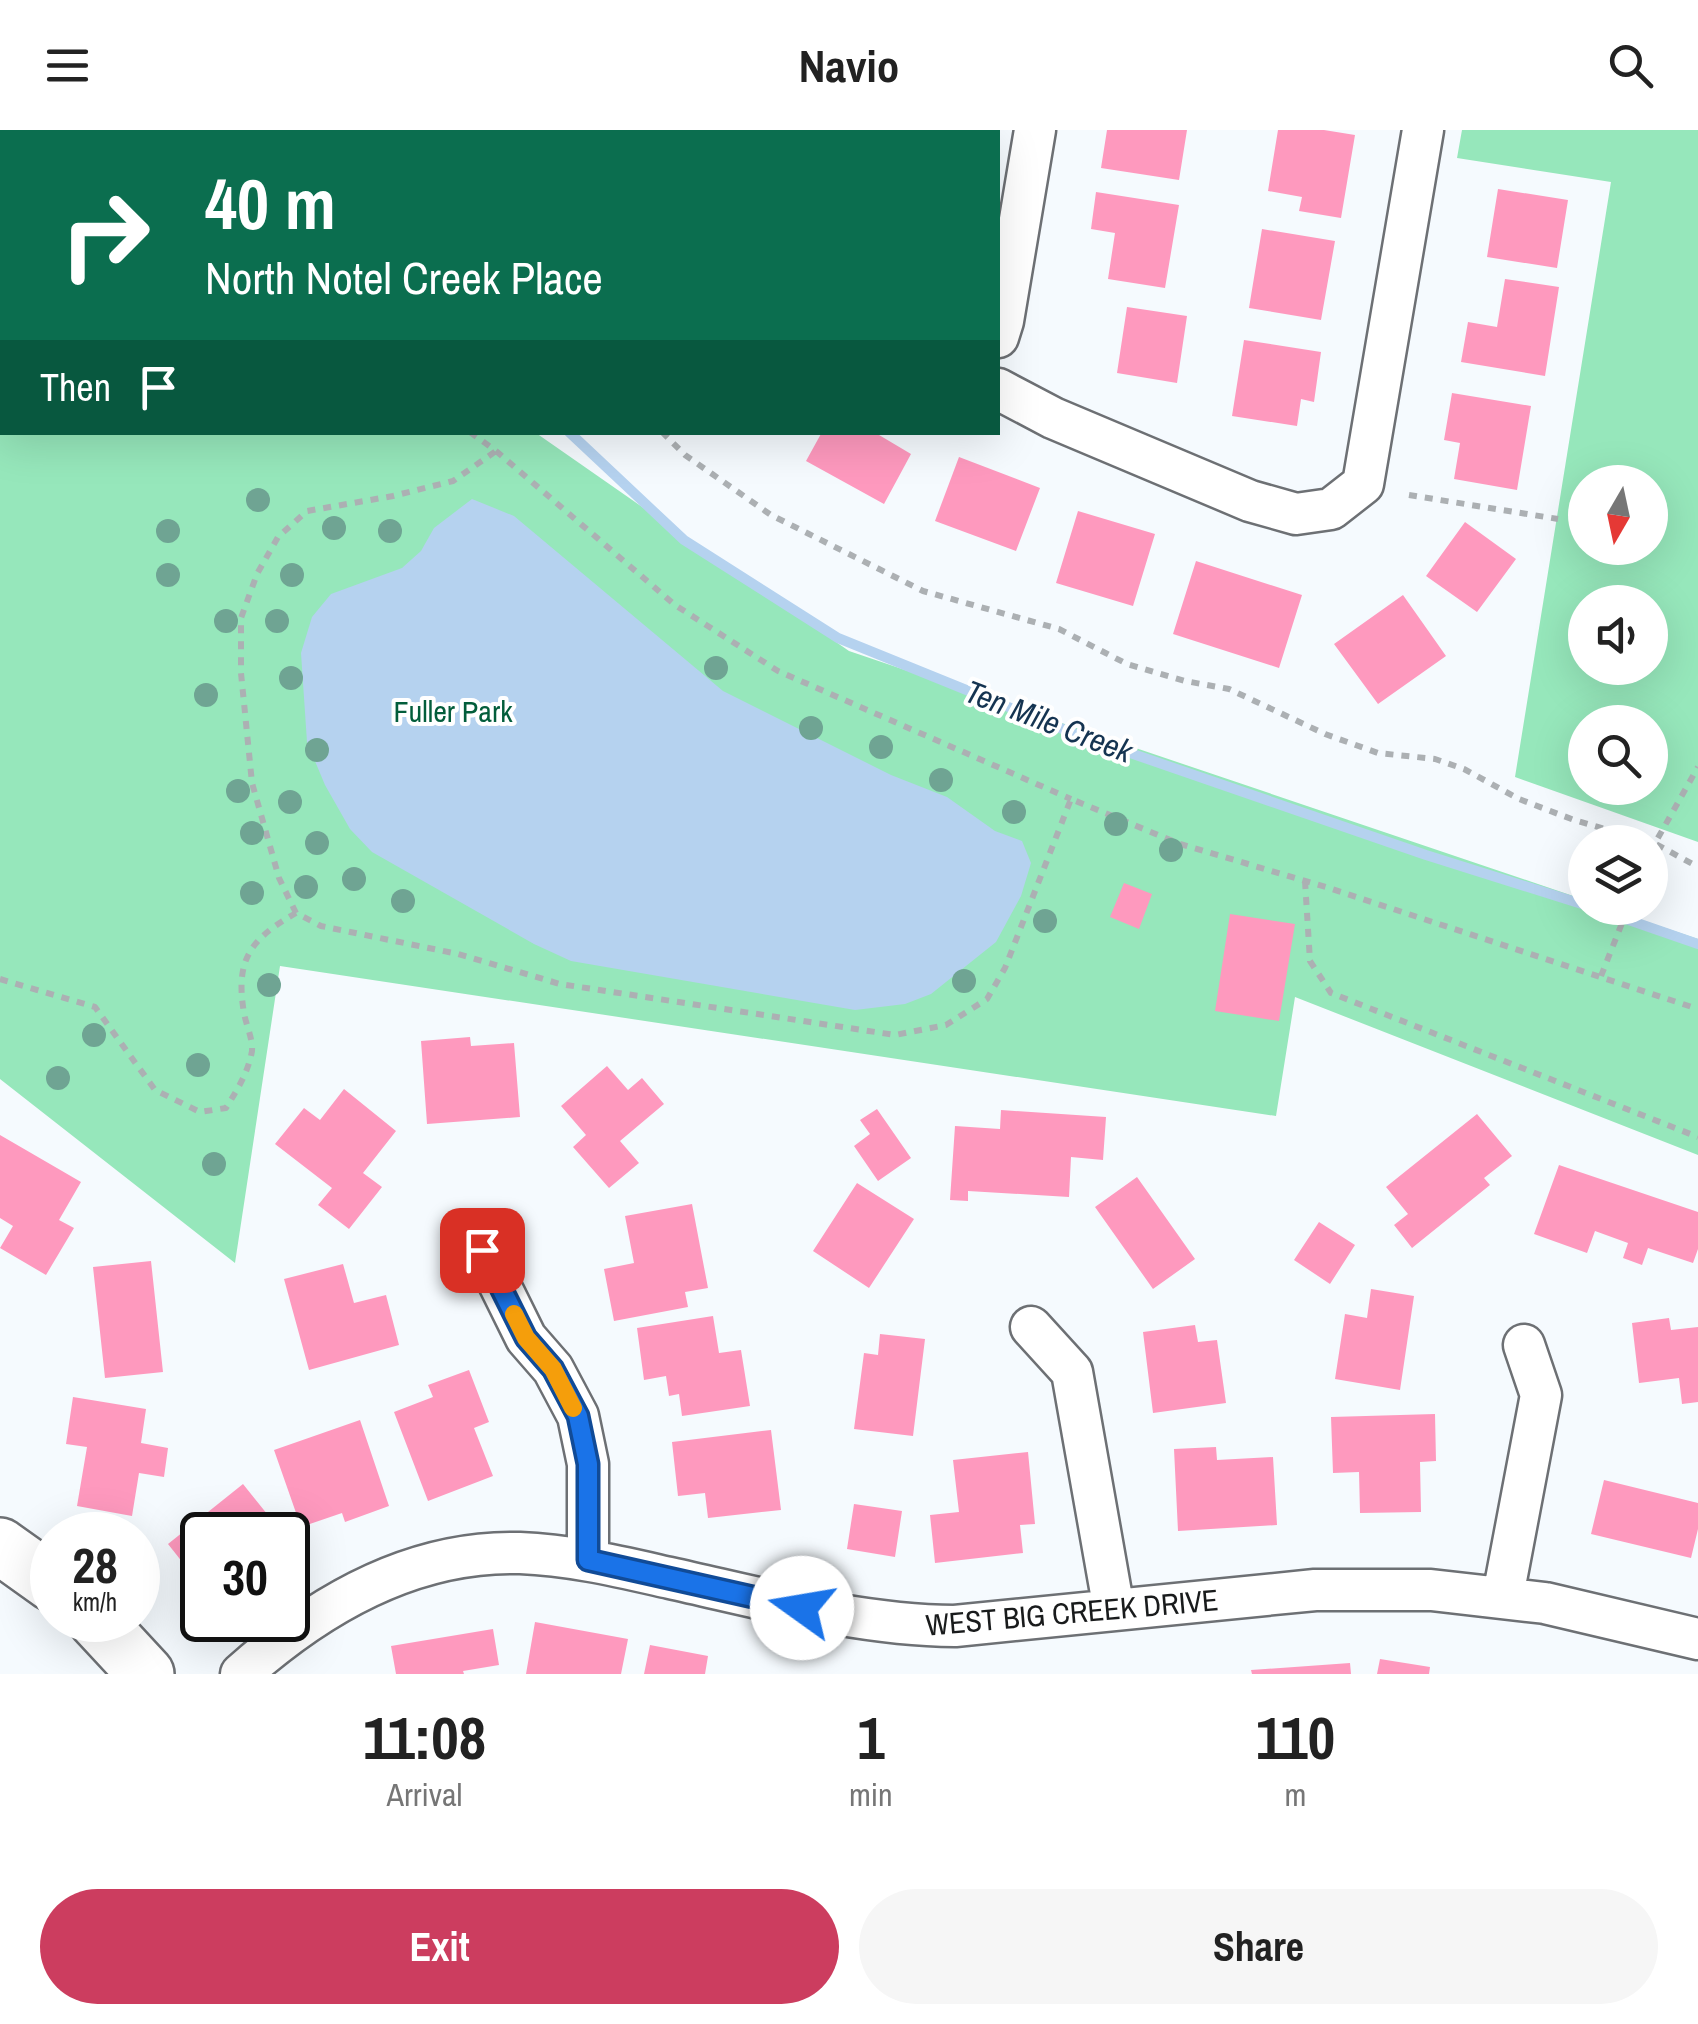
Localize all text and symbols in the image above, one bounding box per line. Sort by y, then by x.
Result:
text: Navio [799,35,899,96]
icon: menu [40,38,95,93]
icon: search [1603,38,1658,93]
text: 40 m [205,157,336,251]
icon: right [40,170,170,300]
text: North Notel Creek Place [205,247,603,308]
icon: arrive [131,360,186,415]
text: Then [40,362,111,413]
north arrow [1568,465,1668,565]
map controls [1568,465,1668,925]
button: sound [1568,585,1668,685]
water label: Ten Mile Creek [959,669,1140,773]
park label: Fuller Park [394,691,513,731]
button: search [1568,705,1668,805]
button: layers [1568,825,1668,925]
pin [440,1208,525,1293]
icon: arrive [455,1223,510,1278]
speed limit sign: 30 [180,1512,310,1642]
text: 28 [72,1531,118,1599]
position arrow [750,1556,854,1660]
street label: WEST BIG CREEK DRIVE [924,1579,1220,1645]
text: km/h [73,1585,117,1619]
text: 11:08 [363,1697,486,1778]
text: 1 [857,1697,885,1778]
text: 110 [1256,1697,1335,1778]
text: Arrival [387,1773,462,1816]
text: min [849,1773,893,1816]
text: m [1284,1773,1306,1816]
button: Exit [40,1889,839,2004]
button: Share [859,1889,1658,2004]

